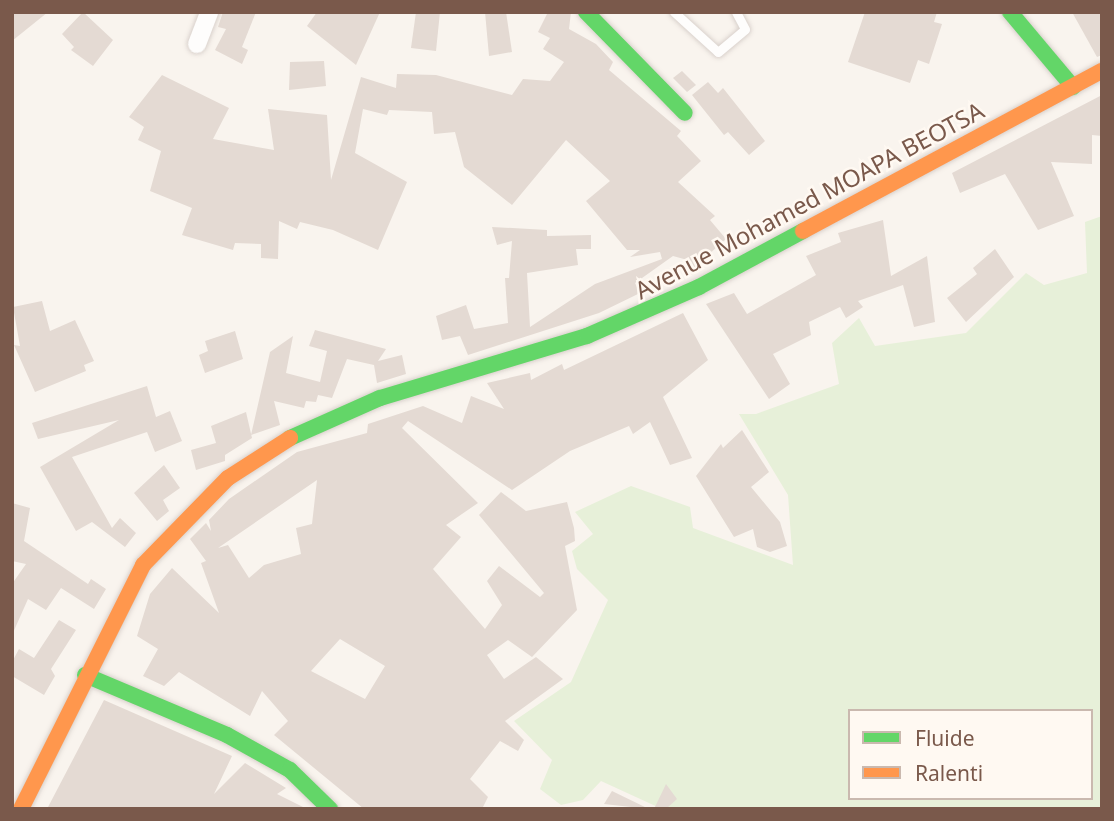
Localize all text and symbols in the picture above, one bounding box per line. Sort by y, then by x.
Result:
street label: Avenue Mohamed MOAPA BEOTSA [630,95,988,305]
legend [848,709,1093,800]
text: Fluide [915,724,974,752]
text: Ralenti [915,759,983,787]

